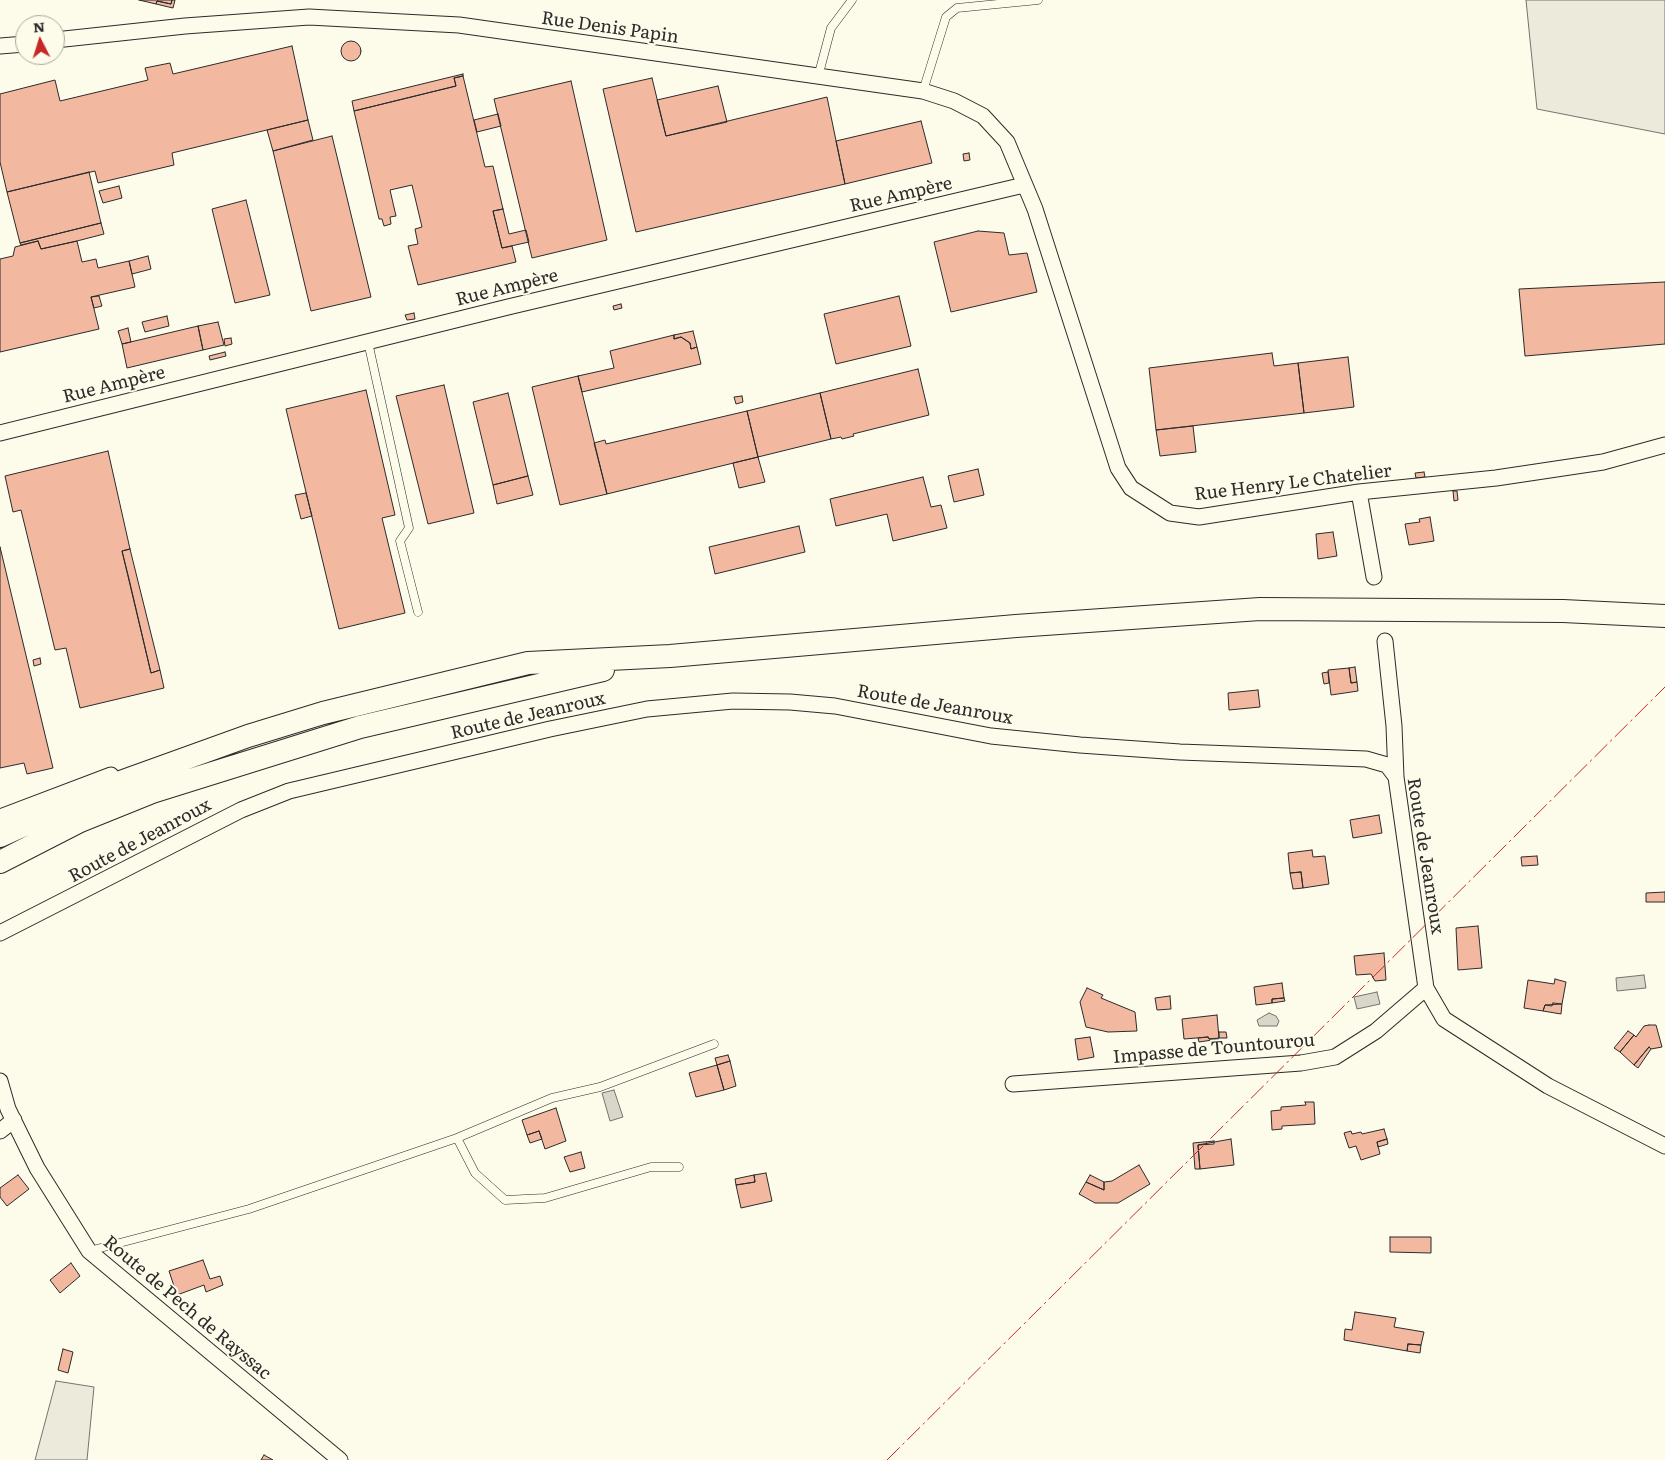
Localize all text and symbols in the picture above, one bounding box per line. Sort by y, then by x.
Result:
street label: Rue Denis Papin [540,8,680,48]
north arrow [15,15,65,65]
text: N [32,16,46,37]
street label: Rue Ampère [848,173,954,217]
street label: Rue Ampère [454,265,560,311]
street label: Rue Ampère [61,362,167,408]
street label: Rue Henry Le Chatelier [1193,460,1393,506]
street label: Route de Jeanroux [855,681,1015,729]
street label: Route de Jeanroux [449,688,607,744]
street label: Route de Jeanroux [1402,776,1448,936]
street label: Route de Jeanroux [65,794,215,888]
street label: Impasse de Tountourou [1112,1029,1316,1069]
street label: Route de Pech de Rayssac [99,1231,275,1385]

